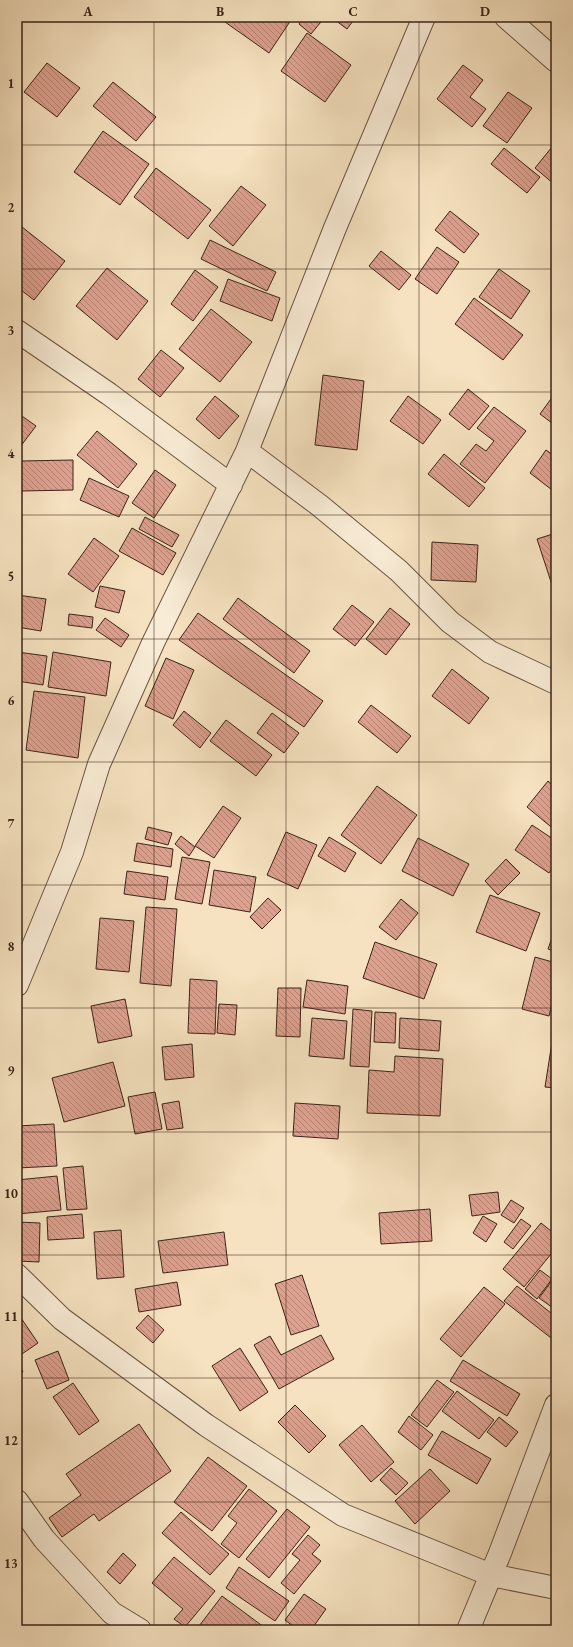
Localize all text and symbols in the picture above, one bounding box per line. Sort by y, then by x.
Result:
text: A [82,3,93,20]
text: B [216,3,224,20]
text: C [348,3,358,20]
text: D [480,3,490,20]
text: 1 [8,75,15,92]
text: 2 [8,199,15,216]
text: 3 [8,322,15,339]
text: 4 [8,445,15,462]
text: 5 [8,568,14,585]
text: 6 [8,692,15,709]
text: 7 [8,815,15,832]
text: 8 [8,938,15,955]
text: 9 [8,1062,15,1079]
text: 10 [4,1185,18,1202]
text: 11 [4,1308,18,1325]
text: 12 [4,1432,18,1449]
text: 13 [4,1555,18,1572]

